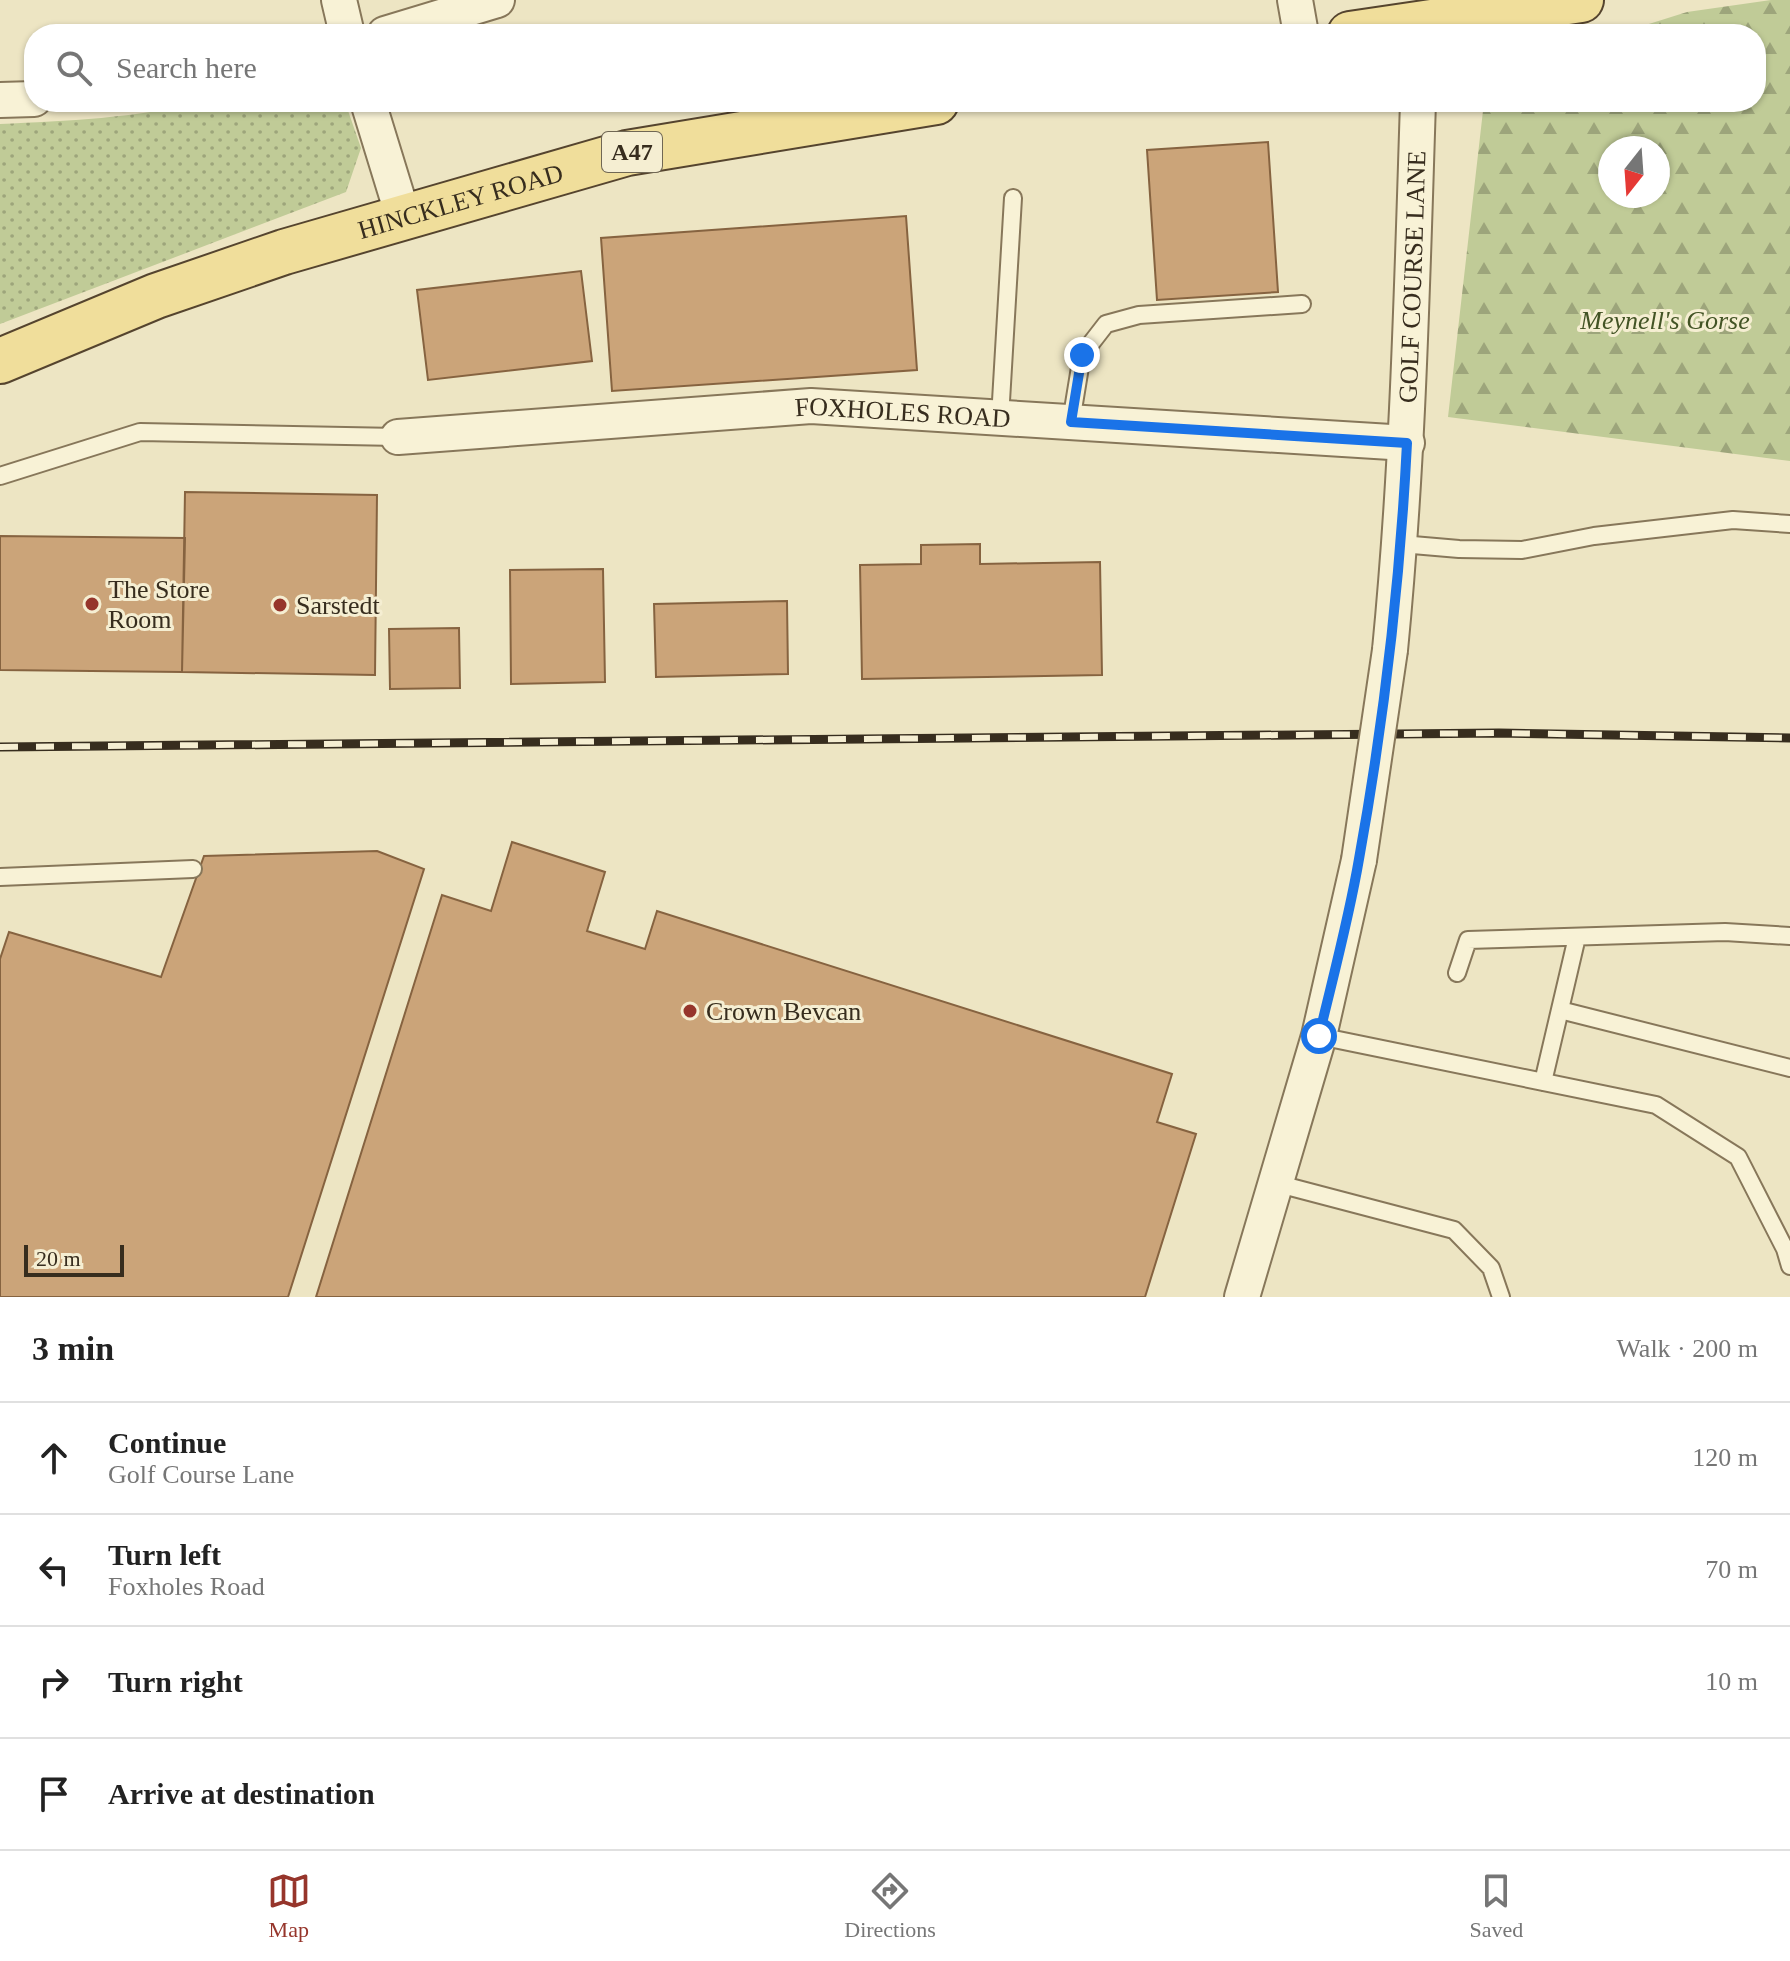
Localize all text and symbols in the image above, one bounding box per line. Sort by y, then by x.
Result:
search box [24,24,1766,112]
icon: search [52,46,96,90]
text: Search here [116,51,257,84]
road number: A47 [602,132,662,172]
north arrow [1598,136,1670,208]
street label: GOLF COURSE LANE [1393,150,1431,404]
street label: HINCKLEY ROAD [355,158,567,245]
park label: Meynell's Gorse [1579,306,1750,335]
route end [1064,337,1100,373]
street label: FOXHOLES ROAD [794,392,1011,433]
place label: The Store Room [108,575,210,634]
place label: Sarstedt [296,591,381,620]
marker: The Store Room [83,595,101,613]
marker: Sarstedt [271,596,289,614]
place label: Crown Bevcan [706,997,861,1026]
marker: Crown Bevcan [681,1002,699,1020]
route start [1301,1018,1337,1054]
scale bar [24,1241,124,1277]
text: 20 m [36,1246,81,1271]
text: 3 min [32,1330,114,1367]
text: Walk · 200 m [1616,1334,1758,1363]
text: Continue [108,1426,226,1459]
icon: ahead [32,1436,76,1480]
text: 120 m [1692,1443,1758,1472]
text: Golf Course Lane [108,1460,294,1489]
text: Turn left [108,1538,221,1571]
icon: left [32,1548,76,1592]
text: 70 m [1705,1555,1758,1584]
text: Foxholes Road [108,1572,265,1601]
icon: right [32,1660,76,1704]
text: Turn right [108,1665,243,1698]
text: 10 m [1705,1667,1758,1696]
icon: arrive [32,1772,76,1816]
text: Arrive at destination [108,1777,375,1810]
tab: Map [267,1869,311,1943]
tab: Directions [844,1869,936,1943]
tab: Saved [1469,1869,1523,1943]

